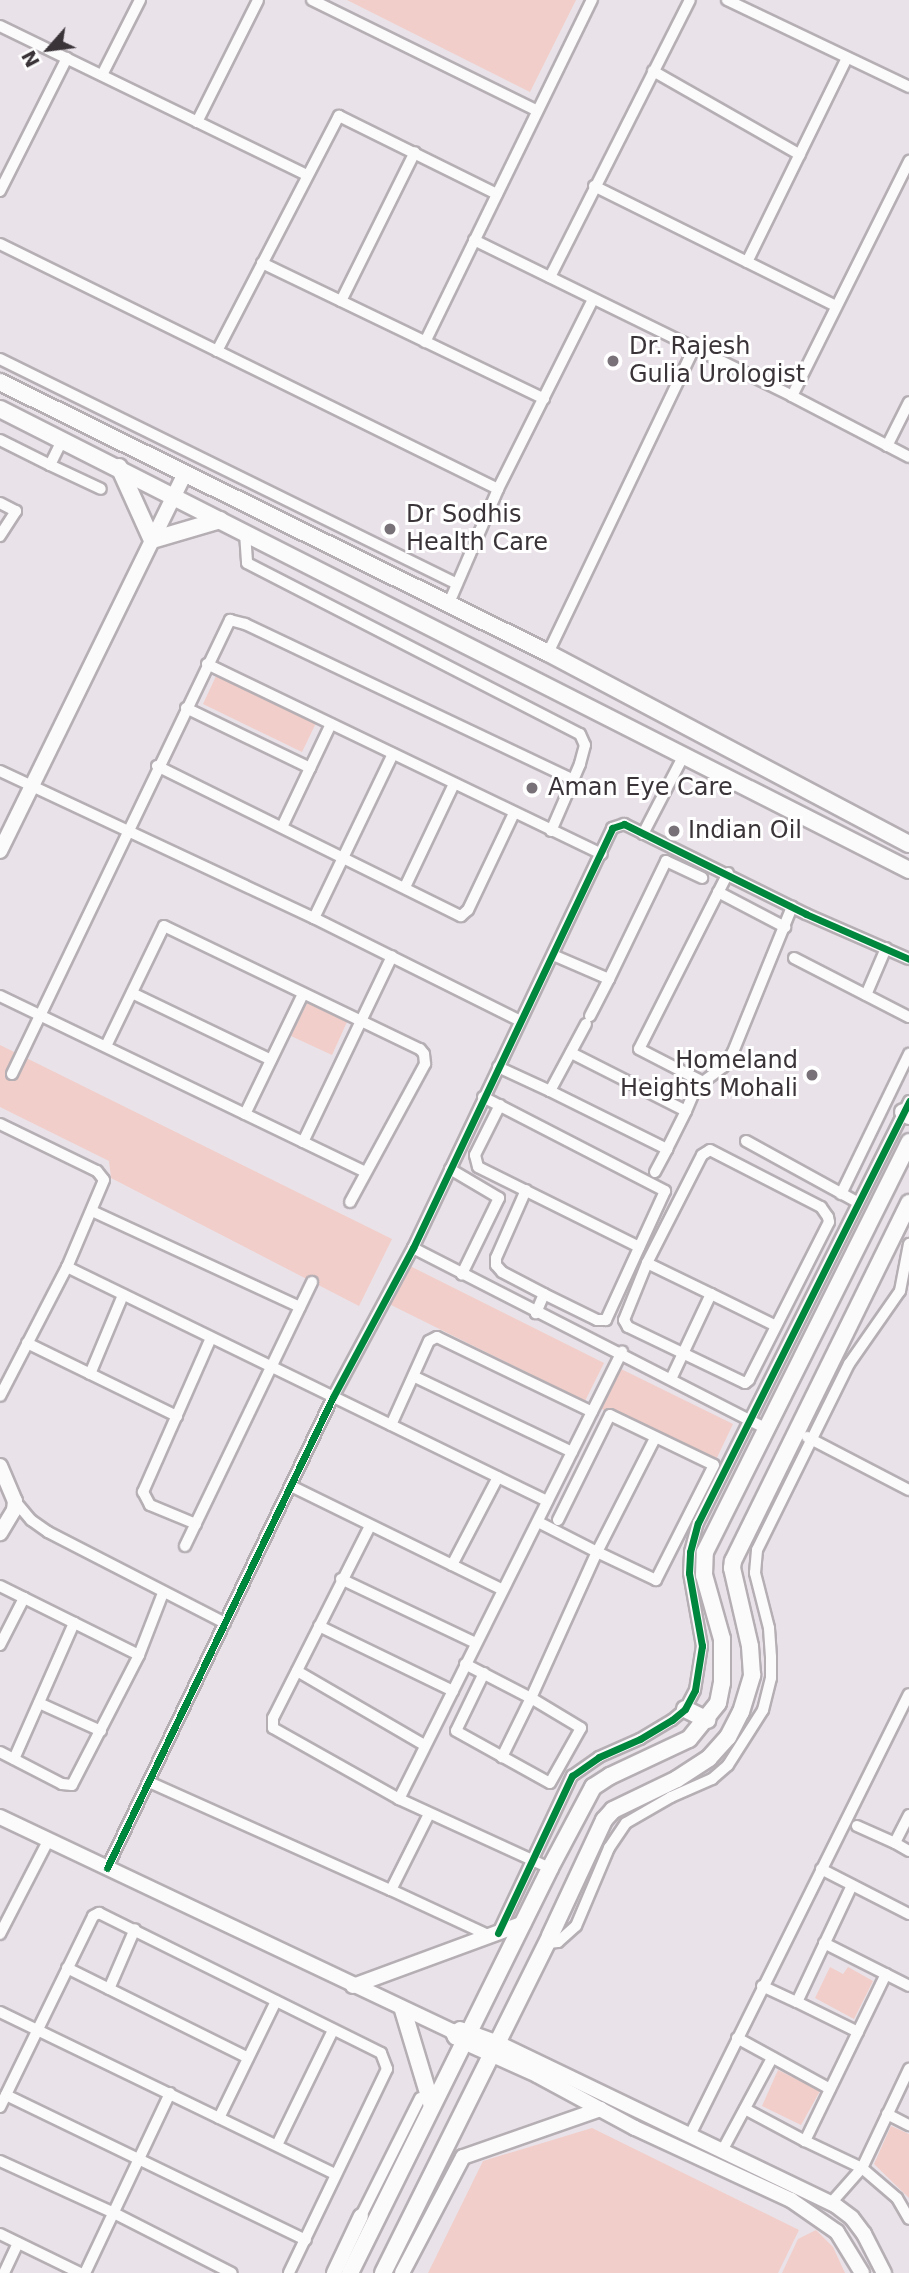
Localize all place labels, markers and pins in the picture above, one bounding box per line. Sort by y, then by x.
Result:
place label: Dr. Rajesh Gulia Urologist [629,333,805,389]
marker: Dr. Rajesh Gulia Urologist [603,351,623,371]
place label: Dr Sodhis Health Care [406,501,548,557]
marker: Dr Sodhis Health Care [380,519,400,539]
place label: Aman Eye Care [548,774,733,802]
marker: Aman Eye Care [522,778,542,798]
place label: Indian Oil [688,817,802,845]
marker: Indian Oil [666,823,682,839]
place label: Homeland Heights Mohali [620,1047,798,1103]
marker: Homeland Heights Mohali [804,1067,820,1083]

